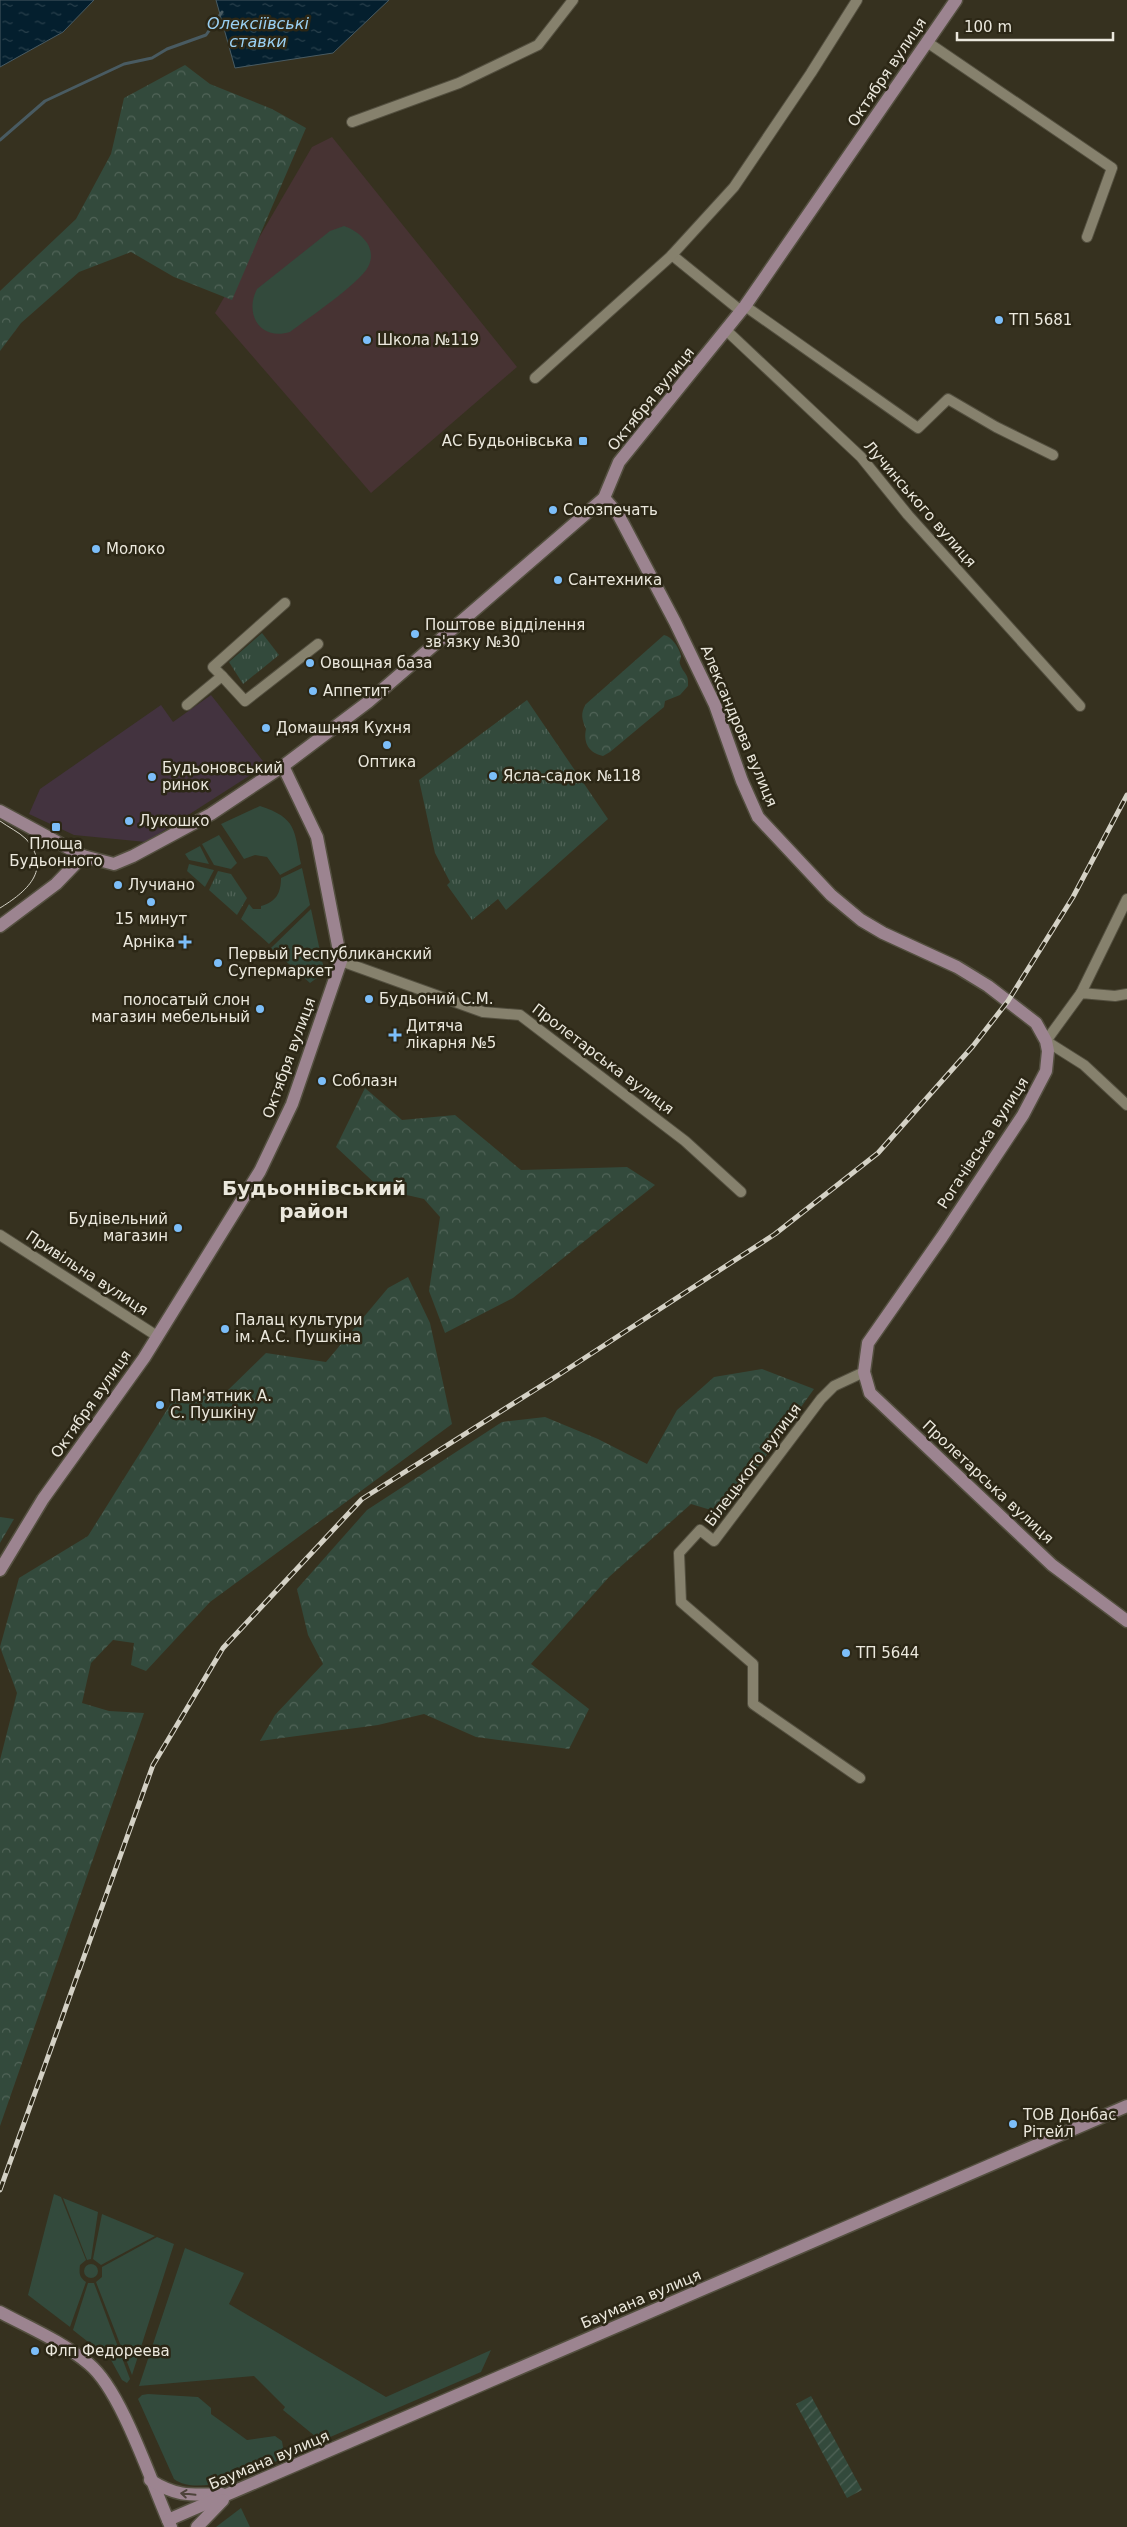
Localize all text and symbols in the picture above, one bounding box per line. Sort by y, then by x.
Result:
scale bar [957,10,1113,42]
water label: Олексіївські ставки [207,14,309,51]
street label: Октября вулиця [844,14,930,130]
text: 100 m [964,18,1012,36]
place label: ТП 5681 [1008,311,1072,329]
marker: ТП 5681 [993,314,1005,326]
place label: Школа №119 [377,331,479,349]
marker: Школа №119 [361,334,373,346]
street label: Октября вулиця [604,344,698,454]
place label: АС Будьонівська [442,432,573,450]
marker: АС Будьонівська [577,435,589,447]
street label: Лучинського вулиця [860,437,980,571]
place label: Союзпечать [563,501,658,519]
marker: Союзпечать [547,504,559,516]
place label: Молоко [106,540,165,558]
marker: Молоко [90,543,102,555]
place label: Сантехника [568,571,662,589]
marker: Сантехника [552,574,564,586]
place label: Поштове відділення зв'язку №30 [425,616,585,651]
marker: Поштове відділення зв'язку №30 [409,628,421,640]
street label: Александрова вулиця [697,643,781,809]
place label: Овощная база [320,654,432,672]
marker: Овощная база [304,657,316,669]
place label: Аппетит [323,682,390,700]
marker: Аппетит [307,685,319,697]
place label: Домашняя Кухня [276,719,411,737]
marker: Домашняя Кухня [260,722,272,734]
marker: Оптика [381,739,393,751]
place label: Оптика [358,753,416,771]
place label: Будьоновський ринок [162,759,283,794]
place label: Ясла-садок №118 [503,767,641,785]
marker: Ясла-садок №118 [487,770,499,782]
marker: Будьоновський ринок [146,771,158,783]
place label: Лукошко [139,812,209,830]
marker: Лукошко [123,815,135,827]
marker: Площа Будьонного [50,821,62,833]
place label: Площа Будьонного [9,835,103,870]
place label: Лучиано [128,876,195,894]
marker: Лучиано [112,879,124,891]
marker: 15 минут [145,896,157,908]
place label: 15 минут [115,910,187,928]
place label: Арніка [123,933,175,951]
marker: Арніка [179,936,191,948]
place label: Первый Республиканский Супермаркет [228,945,432,980]
marker: Первый Республиканский Супермаркет [212,957,224,969]
place label: Будьоний С.М. [379,990,494,1008]
place label: полосатый слон магазин мебельный [91,991,250,1026]
marker: Будьоний С.М. [363,993,375,1005]
street label: Октября вулиця [259,995,319,1121]
street label: Пролетарська вулиця [529,1000,677,1118]
marker: полосатый слон магазин мебельный [254,1003,266,1015]
place label: Дитяча лікарня №5 [406,1017,496,1052]
marker: Дитяча лікарня №5 [388,1028,402,1042]
place label: Соблазн [332,1072,397,1090]
street label: Рогачівська вулиця [934,1074,1032,1212]
marker: Соблазн [316,1075,328,1087]
district label: Будьоннівський район [222,1176,406,1223]
place label: Будівельний магазин [68,1210,168,1245]
marker: Будівельний магазин [172,1222,184,1234]
street label: Привільна вулиця [23,1227,151,1319]
place label: Палац культури ім. А.С. Пушкіна [235,1311,362,1346]
marker: Палац культури ім. А.С. Пушкіна [219,1323,231,1335]
street label: Октября вулиця [47,1347,135,1461]
place label: Пам'ятник А. С. Пушкіну [170,1387,272,1422]
marker: Пам'ятник А. С. Пушкіну [154,1399,166,1411]
street label: Білецького вулиця [701,1400,805,1530]
street label: Пролетарська вулиця [919,1417,1057,1547]
place label: ТП 5644 [855,1644,919,1662]
marker: ТП 5644 [840,1647,852,1659]
place label: ТОВ Донбас Рітейл [1022,2106,1116,2141]
marker: ТОВ Донбас Рітейл [1007,2118,1019,2130]
street label: Баумана вулиця [578,2266,704,2332]
place label: Флп Федореева [45,2342,170,2360]
marker: Флп Федореева [29,2345,41,2357]
street label: Баумана вулиця [206,2427,332,2493]
one-way arrow [180,2489,196,2499]

